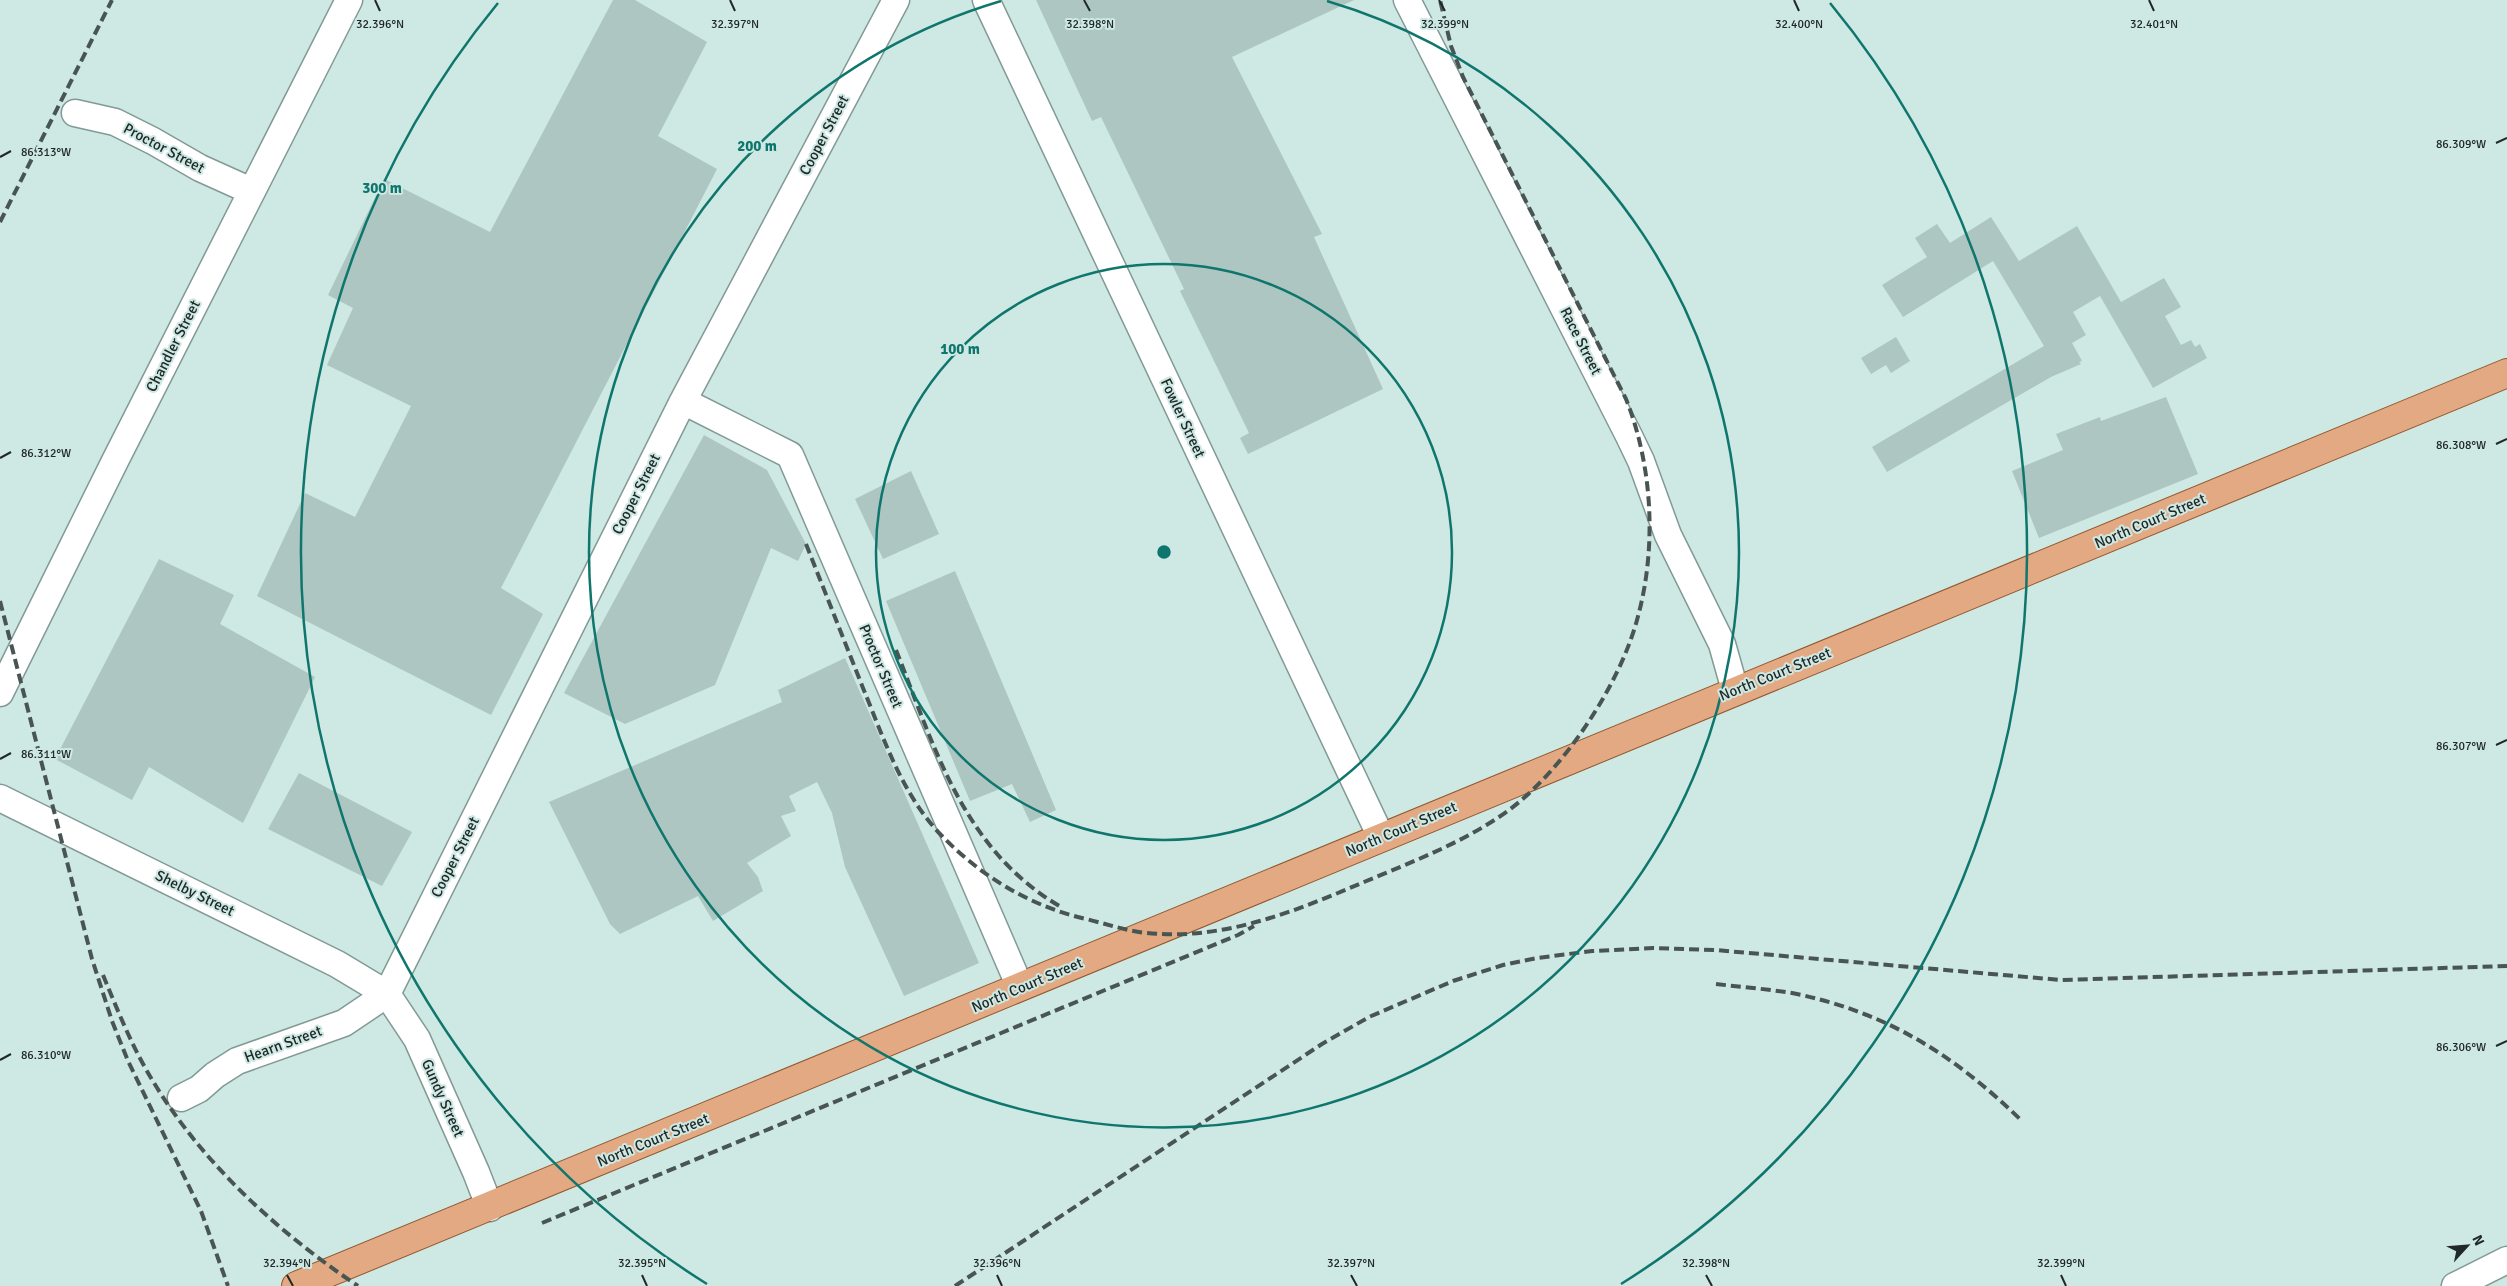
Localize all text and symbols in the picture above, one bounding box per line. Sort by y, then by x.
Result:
text: 32.396°N [356,17,404,32]
text: 32.397°N [711,17,759,32]
text: 32.398°N [1066,17,1114,32]
text: 32.399°N [1421,17,1469,32]
text: 32.400°N [1775,17,1823,32]
text: 32.401°N [2130,17,2178,32]
street label: Cooper Street [795,92,853,178]
street label: Proctor Street [120,119,208,177]
text: 200 m [737,137,777,155]
text: 86.309°W [2436,137,2486,152]
text: 86.313°W [21,145,71,160]
text: 300 m [362,179,402,197]
street label: Chandler Street [142,297,204,395]
street label: Race Street [1556,304,1606,378]
text: 100 m [940,340,980,358]
street label: Fowler Street [1157,375,1209,461]
text: 86.308°W [2436,438,2486,453]
text: 86.312°W [21,446,71,461]
street label: Cooper Street [608,451,664,537]
street label: North Court Street [2092,489,2208,553]
centre of rings [1155,543,1173,561]
street label: Proctor Street [855,621,907,711]
street label: North Court Street [1716,643,1834,705]
text: 86.307°W [2436,739,2486,754]
text: 86.311°W [21,747,71,762]
street label: North Court Street [1343,797,1459,861]
street label: Cooper Street [427,814,483,900]
street label: Shelby Street [153,866,237,920]
street label: North Court Street [969,953,1085,1017]
street label: Hearn Street [242,1022,324,1066]
text: 86.306°W [2436,1040,2486,1055]
text: 86.310°W [21,1048,71,1063]
street label: Gundy Street [418,1056,468,1140]
street label: North Court Street [594,1109,712,1171]
north arrow [2442,1221,2492,1271]
text: N [2468,1232,2488,1249]
text: 32.394°N [263,1256,311,1271]
text: 32.395°N [618,1256,666,1271]
text: 32.396°N [973,1256,1021,1271]
text: 32.397°N [1327,1256,1375,1271]
text: 32.398°N [1682,1256,1730,1271]
text: 32.399°N [2037,1256,2085,1271]

